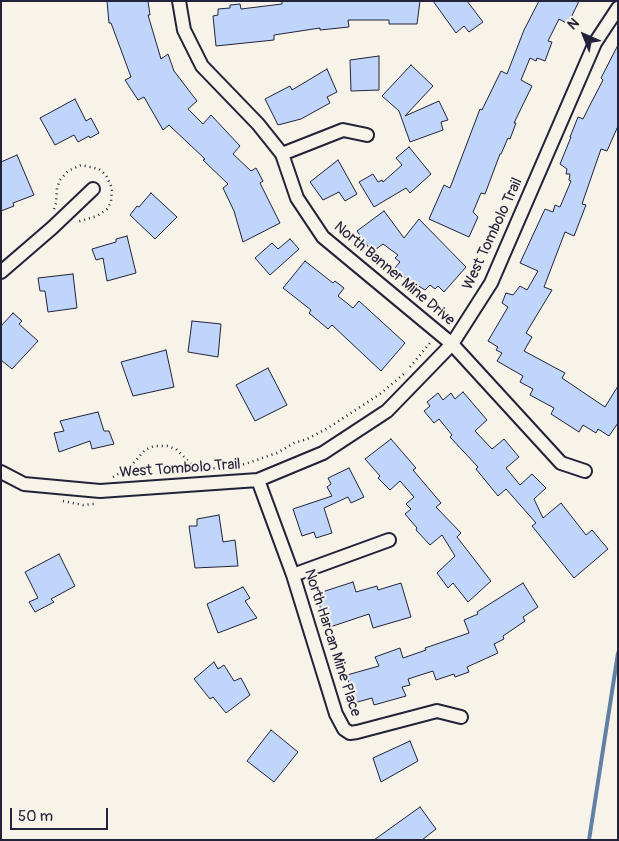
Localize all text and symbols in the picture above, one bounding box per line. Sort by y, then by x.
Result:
north arrow [559,10,609,60]
text: N [564,14,583,33]
street label: West Tombolo Trail [459,175,527,293]
street label: North Banner Mine Drive [330,218,458,330]
street label: West Tombolo Trail [119,456,241,482]
street label: North Harcan Mine Place [300,567,364,719]
scale bar [12,798,110,830]
text: 50 m [18,807,53,826]

